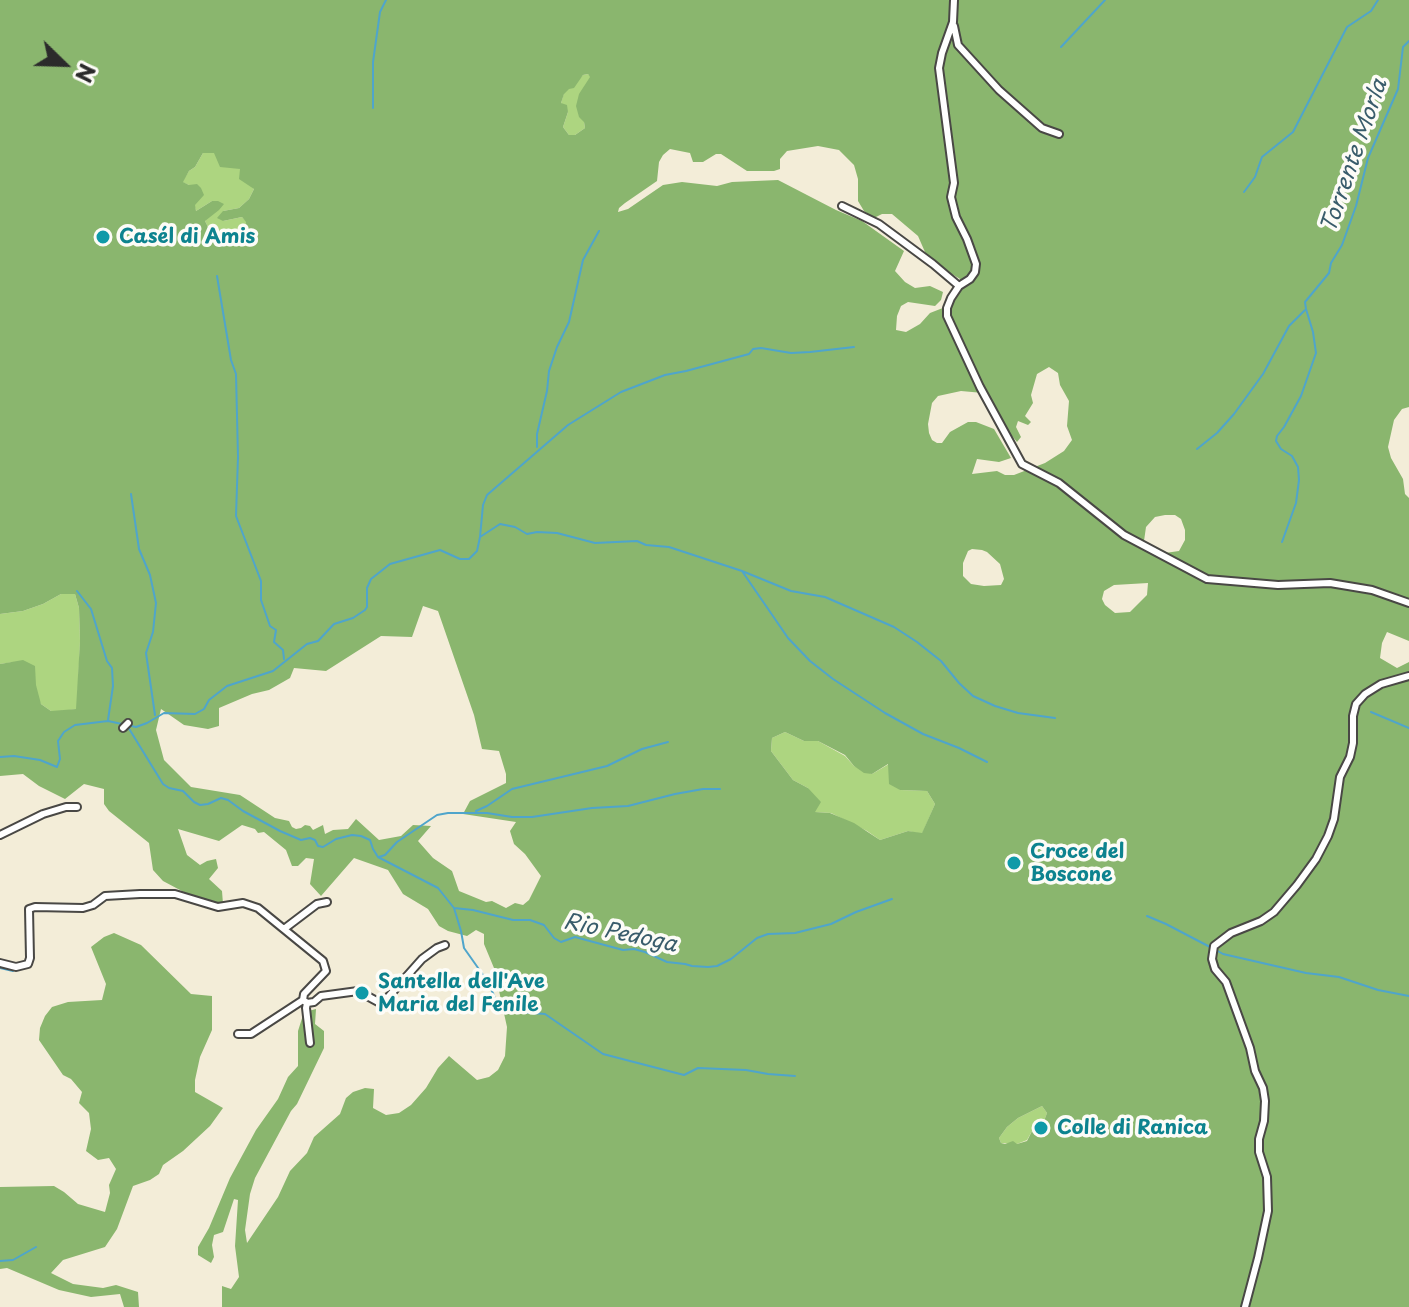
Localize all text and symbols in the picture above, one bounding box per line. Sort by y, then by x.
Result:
north arrow [24,24,104,104]
text: N [68,59,105,88]
water label: Torrente Morla [1316,76,1394,236]
place label: Casél di Amis [119,225,255,249]
marker: Casél di Amis [94,228,112,246]
place label: Croce del Boscone [1030,840,1124,887]
marker: Croce del Boscone [1005,854,1023,872]
water label: Rio Pedoga [561,909,679,959]
place label: Santella dell'Ave Maria del Fenile [378,970,545,1017]
marker: Santella dell'Ave Maria del Fenile [353,984,371,1002]
place label: Colle di Ranica [1057,1116,1208,1140]
marker: Colle di Ranica [1032,1119,1050,1137]

